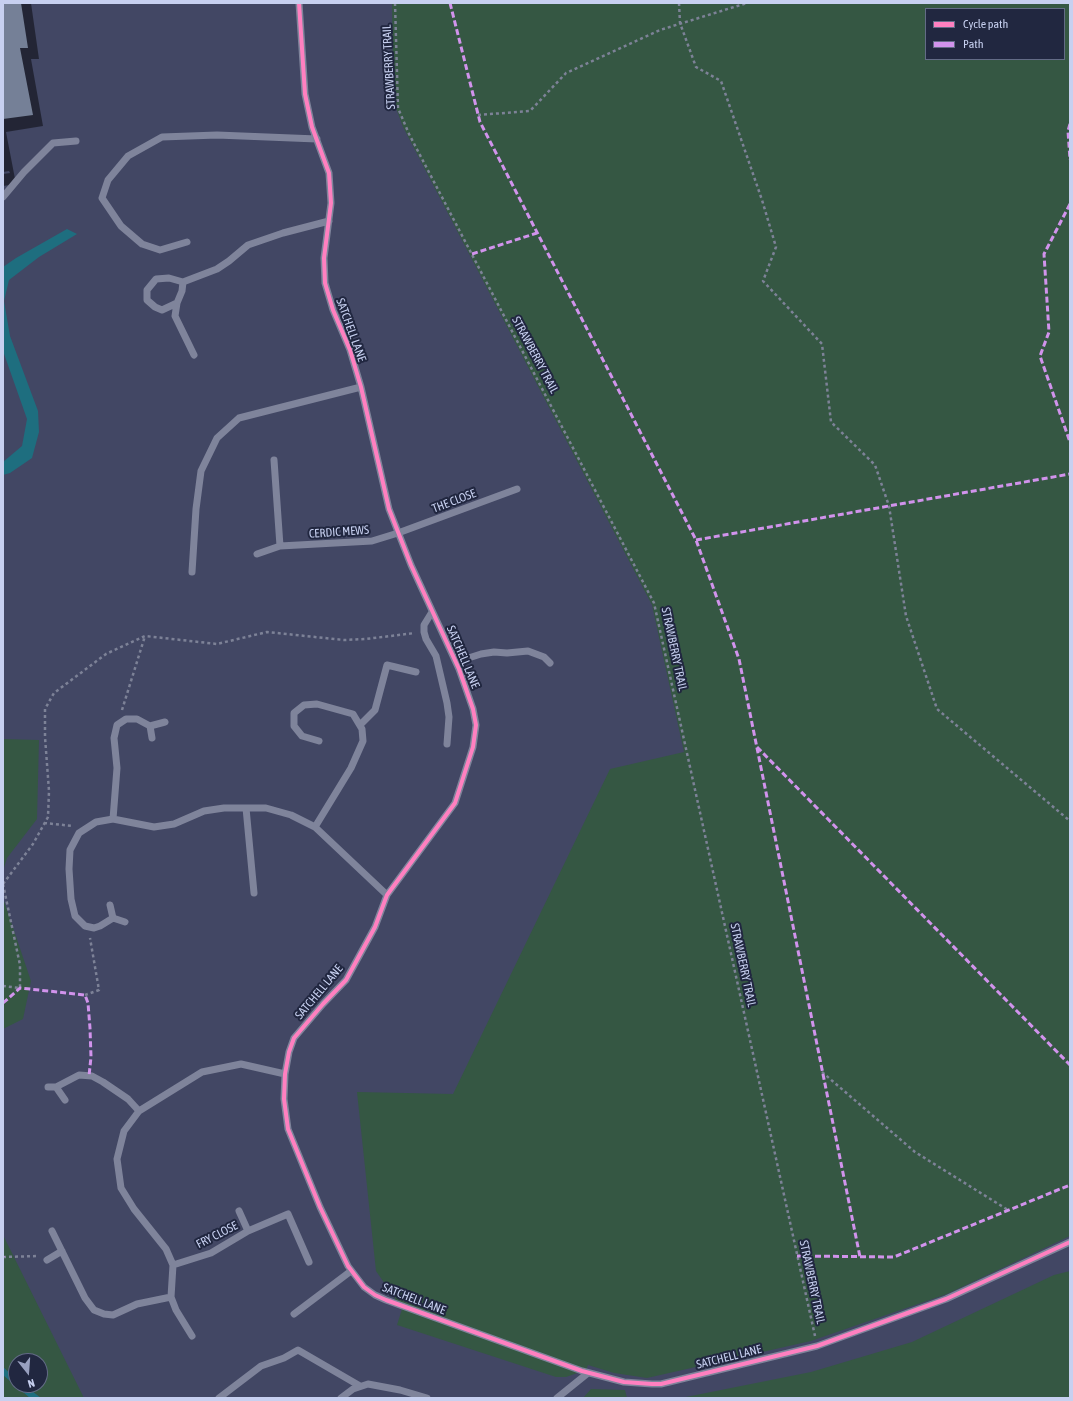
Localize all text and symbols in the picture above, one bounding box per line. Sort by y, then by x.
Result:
legend [925,8,1065,60]
text: Cycle path [963,17,1008,31]
street label: STRAWBERRY TRAIL [380,24,398,110]
text: Path [963,37,984,51]
street label: SATCHELL LANE [333,296,369,364]
street label: STRAWBERRY TRAIL [509,314,561,396]
street label: THE CLOSE [430,486,478,516]
street label: CERDIC MEWS [308,523,370,541]
street label: STRAWBERRY TRAIL [658,606,690,692]
street label: SATCHELL LANE [443,624,483,690]
street label: STRAWBERRY TRAIL [727,922,759,1008]
street label: SATCHELL LANE [292,962,346,1022]
street label: FRY CLOSE [194,1218,240,1252]
street label: STRAWBERRY TRAIL [796,1239,828,1325]
street label: SATCHELL LANE [380,1280,448,1318]
street label: SATCHELL LANE [695,1342,763,1372]
north arrow [8,1353,48,1393]
text: N [26,1377,36,1390]

